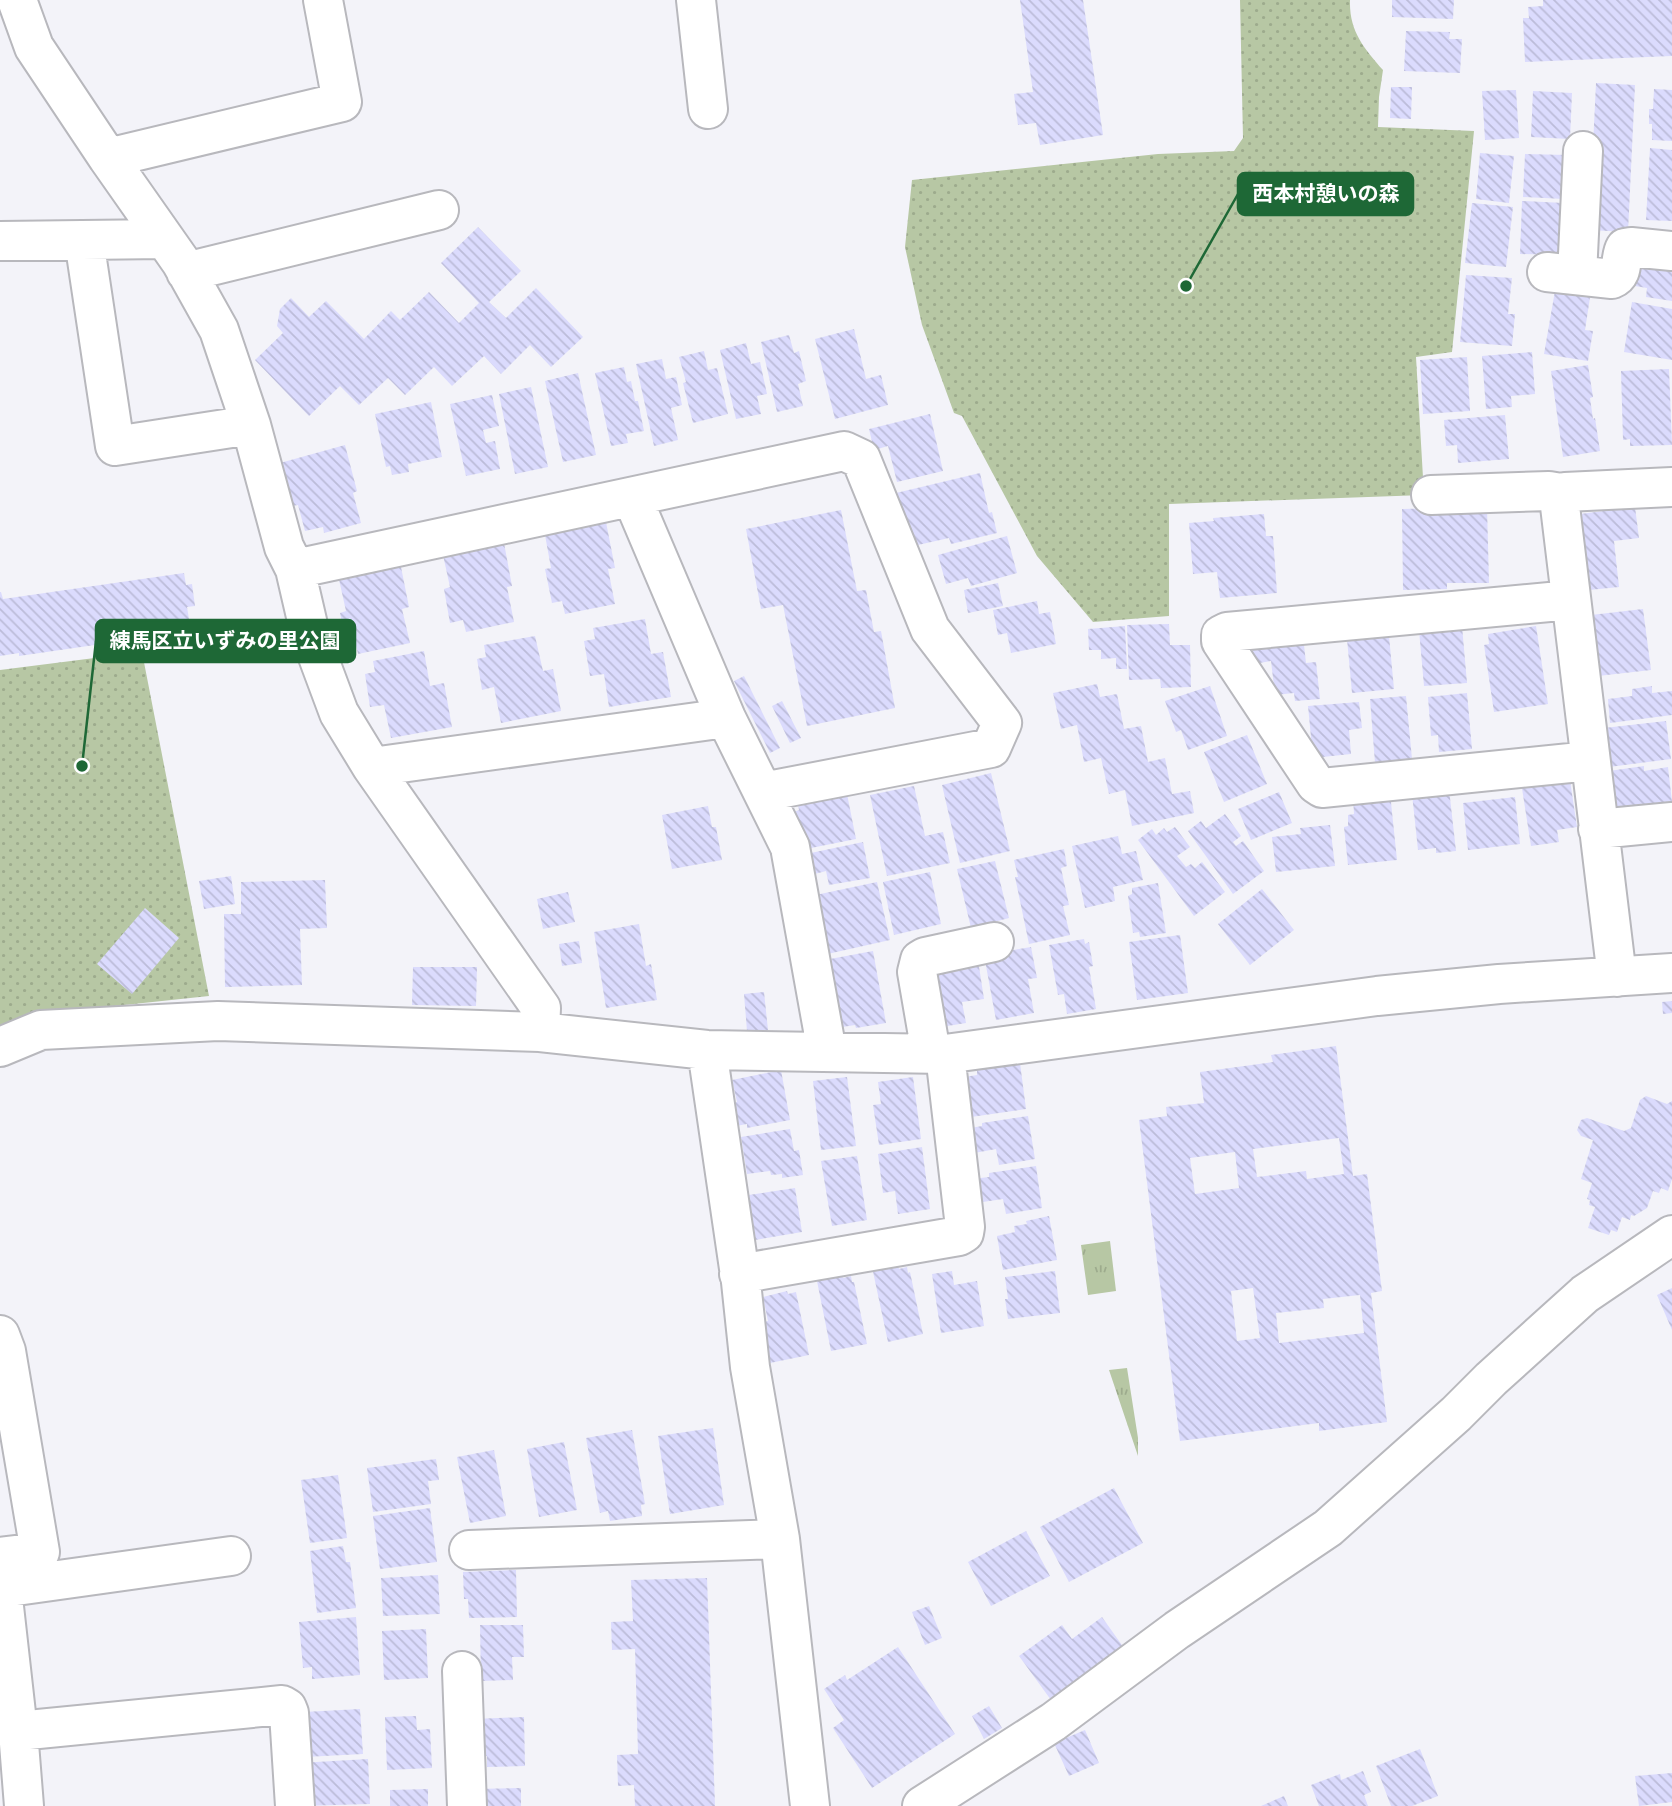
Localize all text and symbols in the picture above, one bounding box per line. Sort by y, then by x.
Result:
callout: 西本村憩いの森 [1238,173,1413,215]
text: 西本村憩いの森 [1253,180,1400,207]
callout: 練馬区立いずみの里公園 [96,620,355,662]
text: 練馬区立いずみの里公園 [110,627,341,654]

